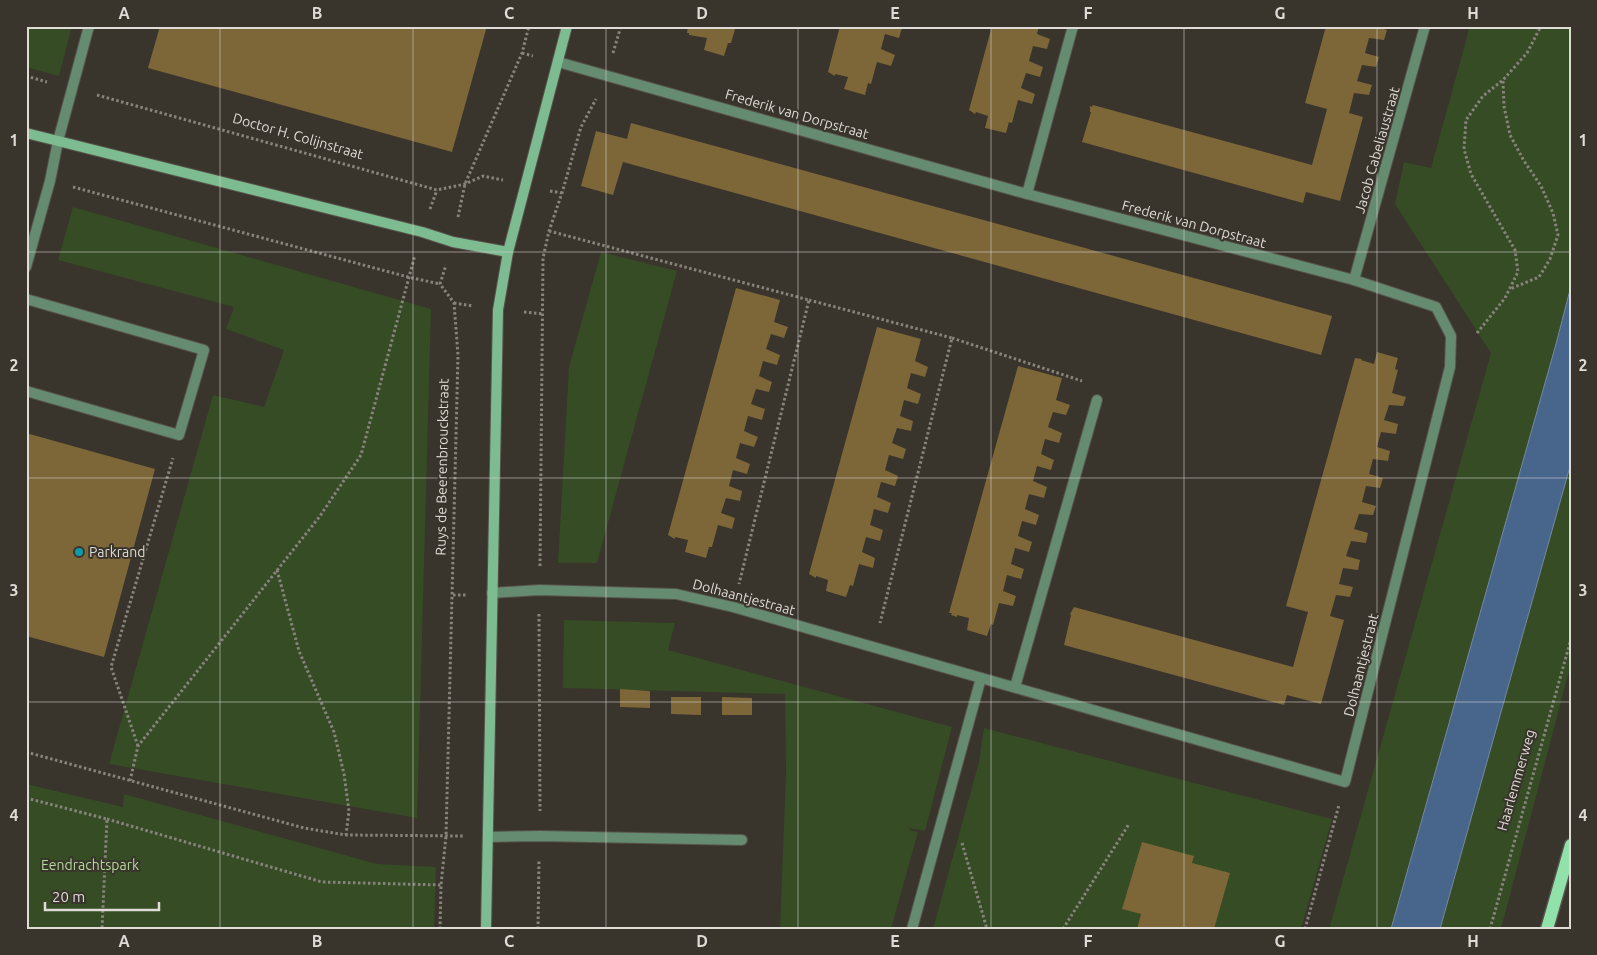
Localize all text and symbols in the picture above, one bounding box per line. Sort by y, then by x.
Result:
text: A [118,4,130,22]
text: B [312,4,322,22]
text: C [504,4,514,22]
text: D [696,4,708,22]
text: E [890,4,900,22]
text: F [1084,4,1093,22]
text: G [1274,4,1286,22]
text: H [1467,4,1479,22]
street label: Jacob Cabeliaustraat [1351,84,1403,215]
street label: Frederik van Dorpstraat [723,86,871,142]
street label: Doctor H. Colijnstraat [231,110,366,162]
text: 1 [9,131,19,149]
text: 1 [1578,131,1588,149]
street label: Frederik van Dorpstraat [1120,197,1268,251]
text: 2 [9,356,19,374]
text: 2 [1578,356,1588,374]
street label: Ruys de Beerenbrouckstraat [432,378,452,556]
place label: Parkrand [89,544,146,560]
marker: Parkrand [73,546,85,558]
street label: Dolhaantjestraat [691,576,798,619]
text: 3 [9,581,19,599]
text: 3 [1578,581,1588,599]
street label: Dolhaantjestraat [1340,611,1382,718]
street label: Haarlemmerweg [1494,727,1538,833]
text: 4 [9,806,19,824]
text: 4 [1578,806,1588,824]
park label: Eendrachtspark [41,857,139,873]
scale bar [45,880,159,912]
text: 20 m [52,888,85,905]
text: A [118,932,130,950]
text: B [312,932,322,950]
text: C [504,932,514,950]
text: D [696,932,708,950]
text: E [890,932,900,950]
text: F [1084,932,1093,950]
text: G [1274,932,1286,950]
text: H [1467,932,1479,950]

